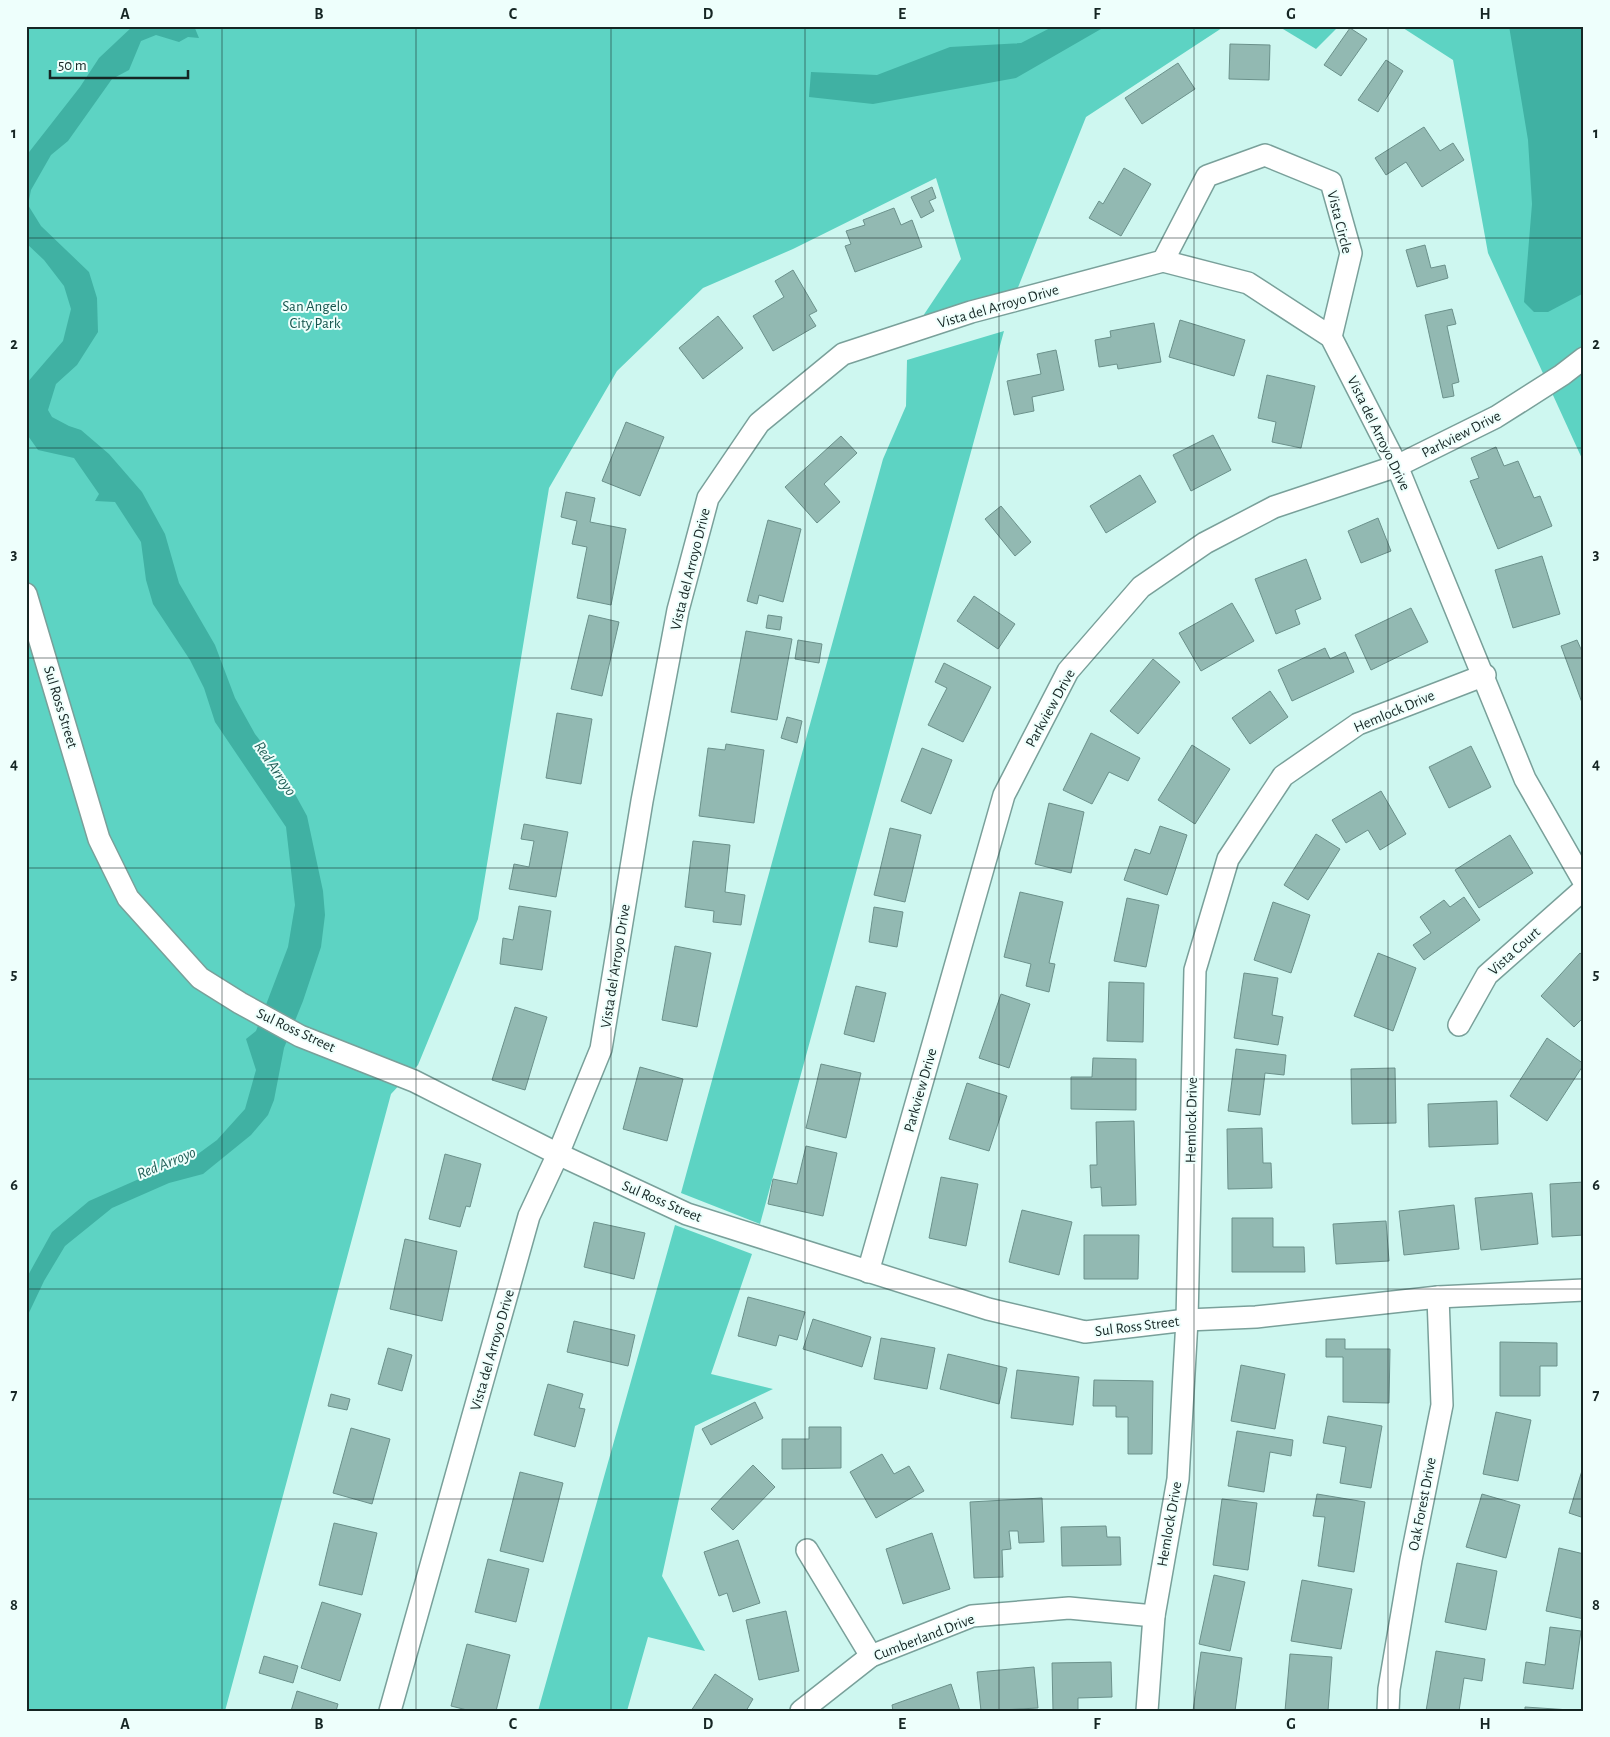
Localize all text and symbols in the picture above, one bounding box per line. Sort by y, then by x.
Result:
text: A [120,6,130,22]
text: B [314,6,324,22]
text: C [509,6,518,22]
text: D [703,6,714,22]
text: E [898,6,906,22]
text: F [1093,6,1101,22]
text: G [1286,6,1296,22]
text: H [1479,6,1491,22]
scale bar [50,48,188,80]
text: 50 m [58,58,87,73]
text: 1 [11,125,17,141]
text: 1 [1593,125,1599,141]
street label: Vista Circle [1324,189,1355,255]
street label: Vista del Arroyo Drive [936,282,1061,331]
park label: San Angelo City Park [282,299,348,331]
text: 2 [10,336,18,352]
text: 2 [1592,336,1600,352]
street label: Vista del Arroyo Drive [1344,374,1413,493]
street label: Parkview Drive [1419,408,1503,461]
street label: Vista del Arroyo Drive [668,506,713,632]
text: 3 [11,546,18,562]
text: 3 [1593,546,1600,562]
street label: Sul Ross Street [41,664,80,750]
street label: Parkview Drive [1023,667,1078,750]
street label: Hemlock Drive [1352,688,1437,735]
water label: Red Arroyo [251,738,299,799]
text: 4 [10,756,18,772]
text: 4 [1592,756,1600,772]
street label: Vista del Arroyo Drive [598,903,633,1029]
street label: Vista Court [1486,924,1543,978]
text: 5 [11,966,18,982]
text: 5 [1593,966,1600,982]
street label: Sul Ross Street [254,1006,338,1055]
street label: Parkview Drive [901,1046,940,1134]
street label: Hemlock Drive [1183,1077,1200,1163]
water label: Red Arroyo [135,1144,198,1182]
text: 6 [10,1177,18,1193]
text: 6 [1592,1177,1600,1193]
street label: Sul Ross Street [620,1178,704,1225]
street label: Vista del Arroyo Drive [468,1288,517,1412]
street label: Sul Ross Street [1094,1314,1180,1339]
text: 7 [11,1387,18,1403]
text: 7 [1593,1387,1600,1403]
street label: Oak Forest Drive [1406,1456,1439,1552]
street label: Hemlock Drive [1155,1480,1184,1568]
text: 8 [10,1597,18,1613]
text: 8 [1592,1597,1600,1613]
street label: Cumberland Drive [872,1611,977,1664]
text: A [120,1716,130,1732]
text: B [314,1716,324,1732]
text: C [509,1716,518,1732]
text: D [703,1716,714,1732]
text: E [898,1716,906,1732]
text: F [1093,1716,1101,1732]
text: G [1286,1716,1296,1732]
text: H [1479,1716,1491,1732]

